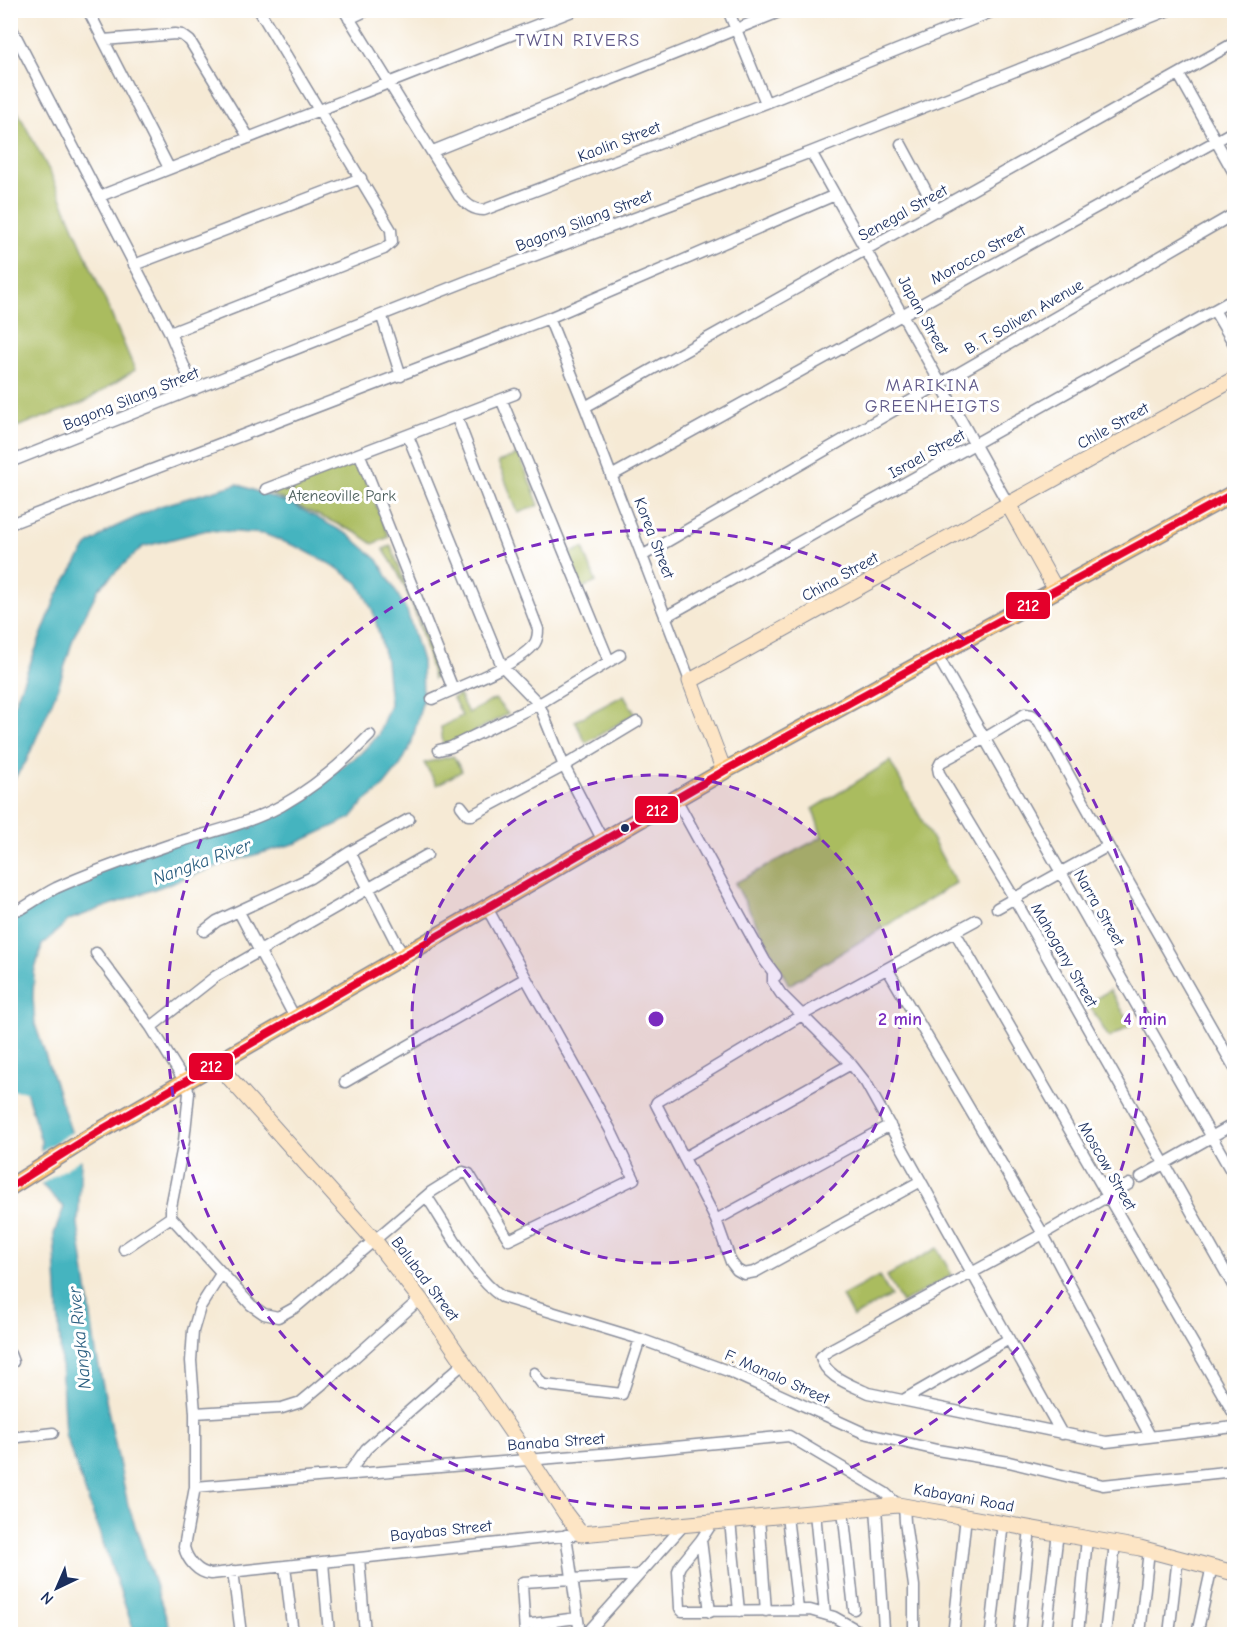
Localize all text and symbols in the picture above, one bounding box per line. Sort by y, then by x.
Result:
district label: TWIN RIVERS [515,30,641,51]
street label: Kaolin Street [575,118,663,166]
street label: Senegal Street [855,181,951,245]
street label: Bagong Silang Street [513,187,655,255]
street label: Morocco Street [927,221,1029,288]
street label: Japan Street [894,273,952,358]
street label: B. T. Soliven Avenue [961,276,1087,358]
street label: Bagong Silang Street [61,363,202,434]
district label: MARIKINA GREENHEIGTS [865,375,1001,417]
street label: Chile Street [1074,399,1152,453]
street label: Israel Street [886,426,969,482]
park label: Ateneoville Park [288,487,396,505]
street label: Korea Street [630,495,678,581]
street label: China Street [799,548,882,605]
line badge: 212 [1005,591,1051,620]
text: 212 [1017,597,1039,615]
line badge: 212 [634,795,679,824]
text: 212 [646,802,668,820]
unlabelled marker [619,822,631,834]
water label: Nangka River [150,834,255,889]
street label: Narra Street [1070,867,1128,950]
street label: Mahogany Street [1027,900,1101,1010]
centre of rings [646,1009,666,1029]
text: 2 min [878,1009,922,1030]
text: 4 min [1123,1009,1167,1030]
line badge: 212 [188,1052,234,1081]
text: 212 [200,1058,222,1076]
street label: Moscow Street [1074,1118,1140,1214]
street label: Balubad Street [388,1233,463,1325]
water label: Nangka River [64,1285,96,1390]
street label: F. Manalo Street [722,1346,832,1408]
street label: Banaba Street [507,1430,606,1454]
street label: Kabayani Road [912,1480,1016,1516]
street label: Bayabas Street [389,1517,493,1545]
north arrow [27,1558,87,1618]
text: N [37,1588,57,1608]

